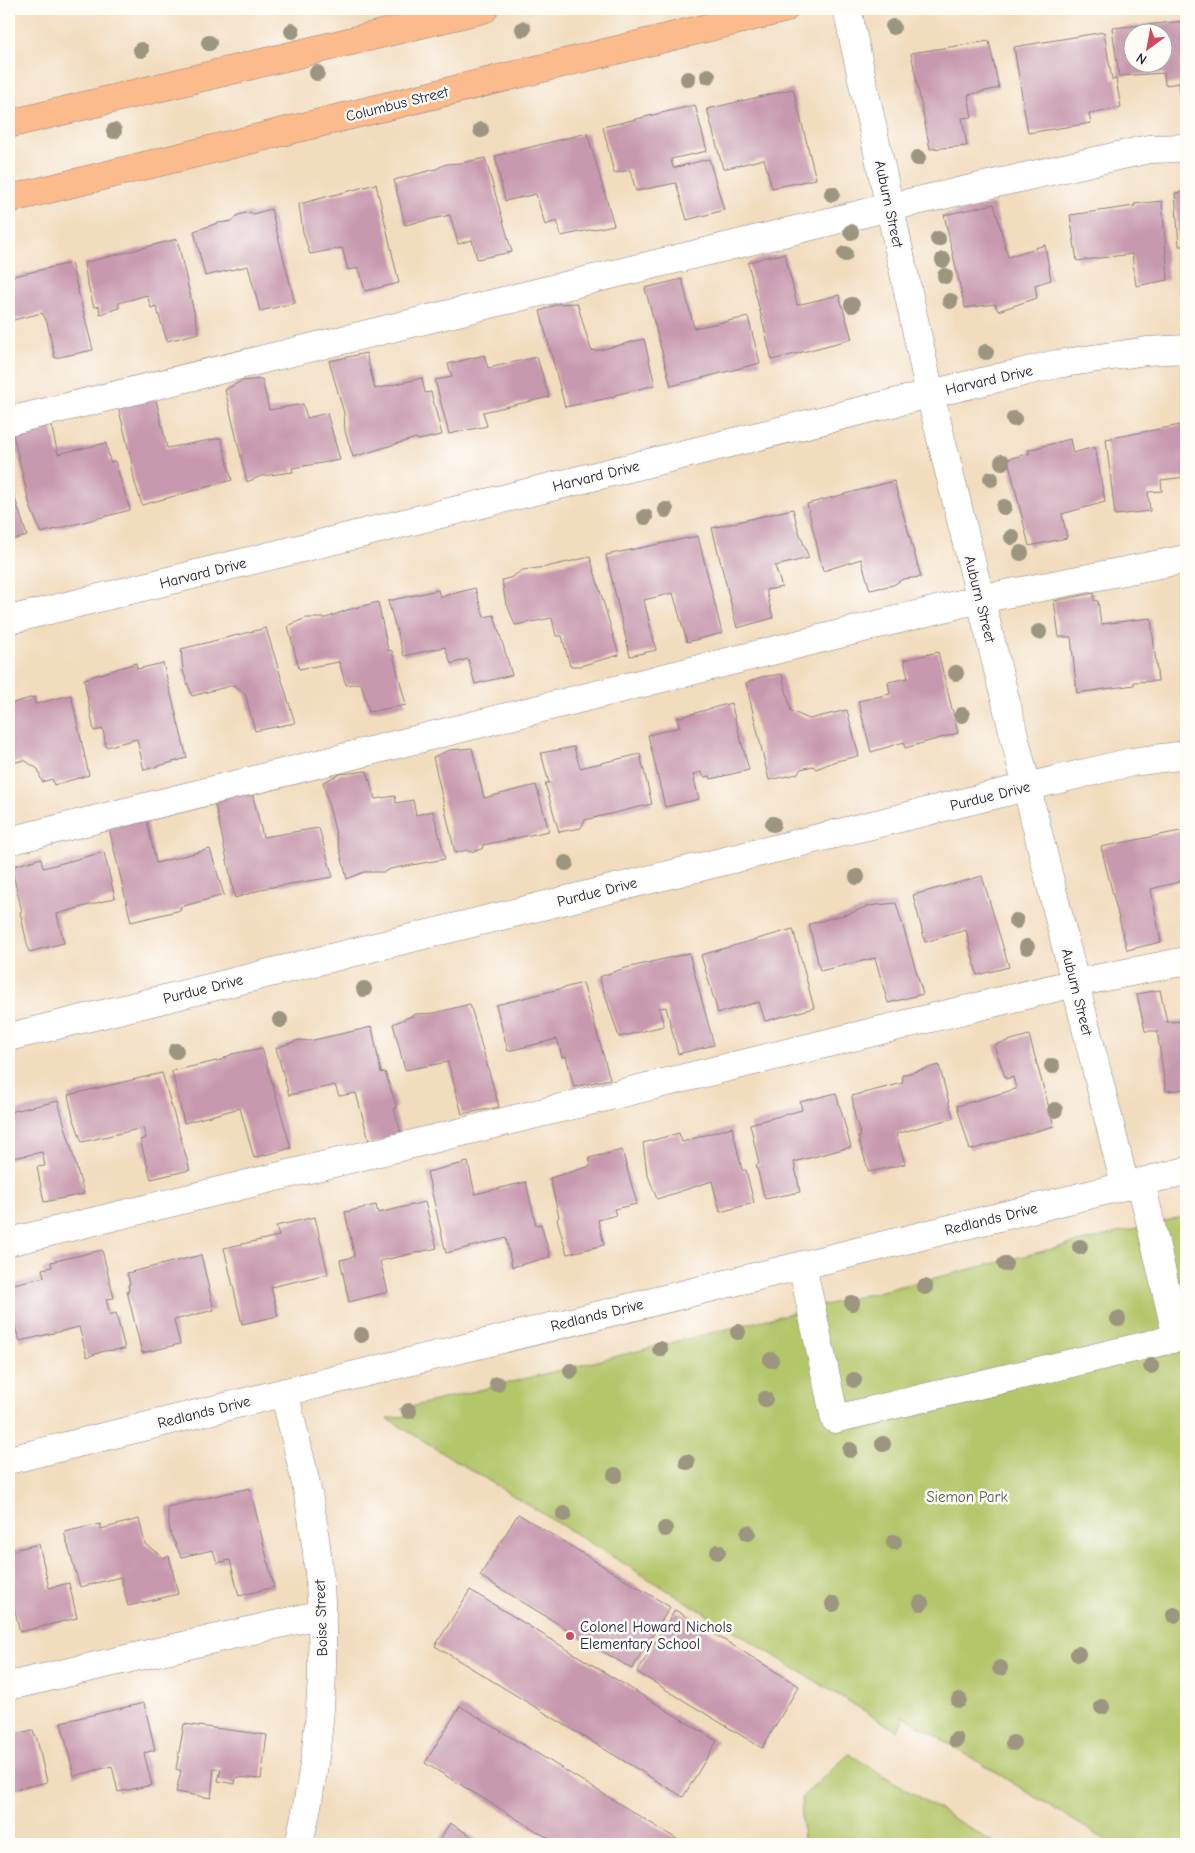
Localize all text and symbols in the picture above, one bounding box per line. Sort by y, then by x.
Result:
north arrow [1122,22,1172,72]
text: N [1133,49,1150,68]
street label: Columbus Street [344,82,451,125]
street label: Auburn Street [871,159,907,250]
street label: Harvard Drive [944,361,1035,399]
street label: Harvard Drive [551,456,642,495]
street label: Harvard Drive [158,553,249,592]
street label: Auburn Street [961,554,1000,645]
street label: Purdue Drive [948,777,1032,815]
street label: Purdue Drive [555,873,639,911]
street label: Auburn Street [1058,947,1097,1038]
street label: Purdue Drive [161,970,245,1008]
street label: Redlands Drive [943,1199,1040,1239]
street label: Redlands Drive [549,1295,646,1335]
street label: Redlands Drive [156,1392,253,1432]
park label: Siemon Park [926,1488,1009,1506]
street label: Boise Street [311,1579,331,1657]
place label: Colonel Howard Nichols Elementary School [580,1618,732,1653]
marker: Colonel Howard Nichols Elementary School [564,1630,576,1642]

